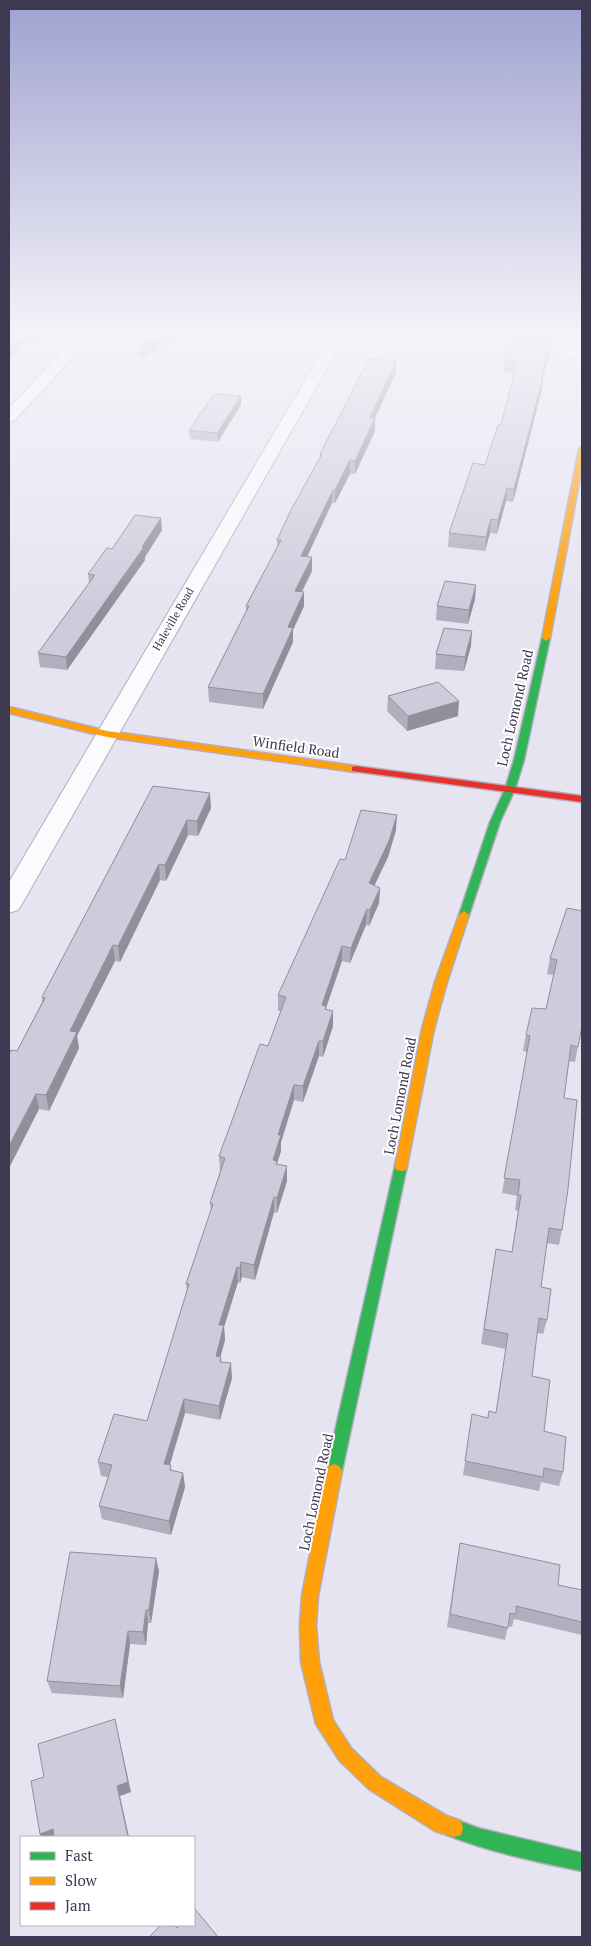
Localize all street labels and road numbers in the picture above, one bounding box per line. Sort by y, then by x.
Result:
street label: Haleville Road [149,585,197,653]
street label: Loch Lomond Road [492,647,537,768]
street label: Winfield Road [251,731,341,762]
street label: Loch Lomond Road [379,1035,420,1156]
street label: Loch Lomond Road [294,1431,337,1552]

